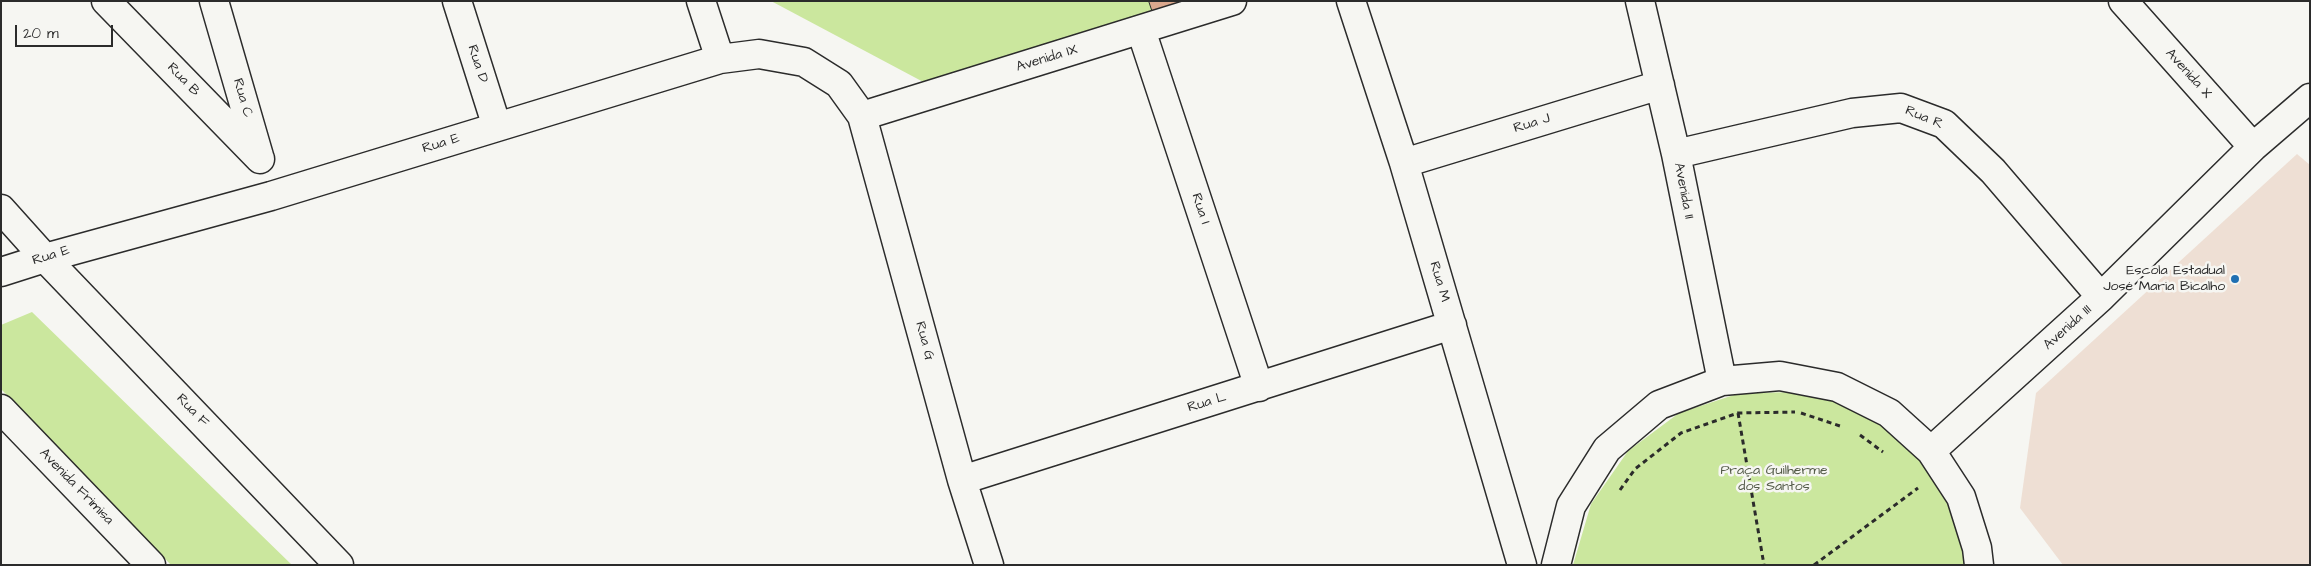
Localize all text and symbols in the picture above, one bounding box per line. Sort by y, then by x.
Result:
scale bar [18,15,115,47]
text: 20 m [23,23,59,44]
street label: Avenida IX [1014,42,1080,76]
street label: Rua D [463,43,491,85]
street label: Avenida X [2161,46,2215,102]
street label: Rua B [163,60,203,100]
street label: Rua C [228,77,256,119]
street label: Rua R [1902,103,1946,133]
street label: Rua J [1512,111,1552,137]
street label: Rua E [420,130,462,158]
street label: Avenida II [1669,161,1697,221]
street label: Rua I [1187,191,1213,227]
street label: Rua E [30,242,72,270]
street label: Rua M [1425,260,1453,304]
place label: Escola Estadual José Maria Bicalho [2103,263,2225,296]
marker: Escola Estadual José Maria Bicalho [2229,273,2241,285]
street label: Avenida III [2040,302,2096,354]
street label: Rua G [911,320,937,362]
street label: Rua L [1186,389,1228,417]
street label: Rua F [172,391,212,431]
street label: Avenida Frimisa [35,445,117,529]
park label: Praça Guilherme dos Santos [1720,463,1828,496]

